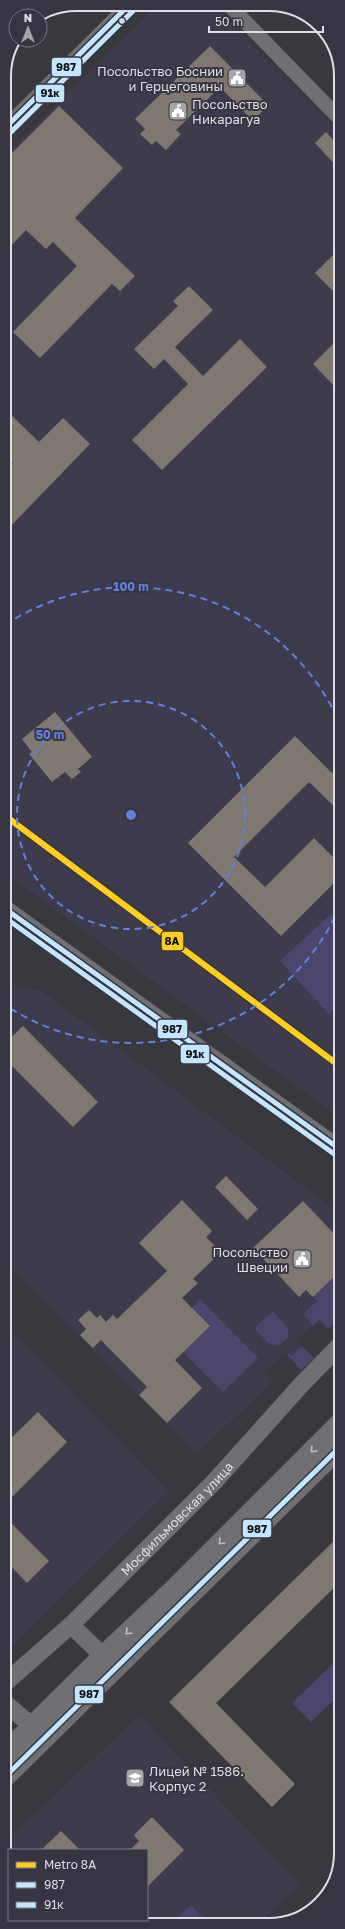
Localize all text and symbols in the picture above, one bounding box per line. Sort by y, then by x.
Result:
north arrow [8,8,48,48]
scale bar [209,8,323,34]
text: N [24,11,32,24]
text: 50 m [215,14,243,29]
unlabelled marker [117,16,127,26]
line badge: 987 [51,57,82,77]
text: 987 [56,60,76,73]
place label: Посольство Боснии и Герцеговины [97,63,223,94]
public building icon: Посольство Боснии и Герцеговины [226,67,248,89]
line badge: 91к [35,84,65,103]
text: 91к [40,86,60,99]
place label: Посольство Никарагуа [192,96,268,127]
public building icon: Посольство Никарагуа [167,100,189,122]
text: 100 m [113,579,149,594]
text: 50 m [36,727,64,742]
centre of rings [124,808,138,822]
line badge: 8А [161,931,184,951]
text: 8А [165,934,180,947]
line badge: 987 [157,1019,188,1039]
text: 987 [162,1022,182,1035]
line badge: 91к [180,1044,210,1064]
text: 91к [185,1047,205,1060]
place label: Посольство Швеции [213,1244,288,1275]
public building icon: Посольство Швеции [291,1248,313,1270]
one-way arrow [310,1445,318,1453]
street label: Мосфильмовская улица [117,1458,236,1579]
line badge: 987 [242,1519,272,1538]
text: 987 [247,1522,267,1535]
one-way arrow [218,1537,226,1545]
one-way arrow [125,1627,133,1635]
line badge: 987 [74,1685,104,1704]
text: 987 [79,1687,99,1700]
place label: Лицей № 1586. Корпус 2 [149,1763,244,1794]
school or university icon: Лицей № 1586. Корпус 2 [124,1767,146,1789]
legend [8,1849,148,1921]
text: Metro 8А [44,1857,96,1872]
text: 987 [44,1877,65,1892]
text: 91к [44,1897,64,1912]

